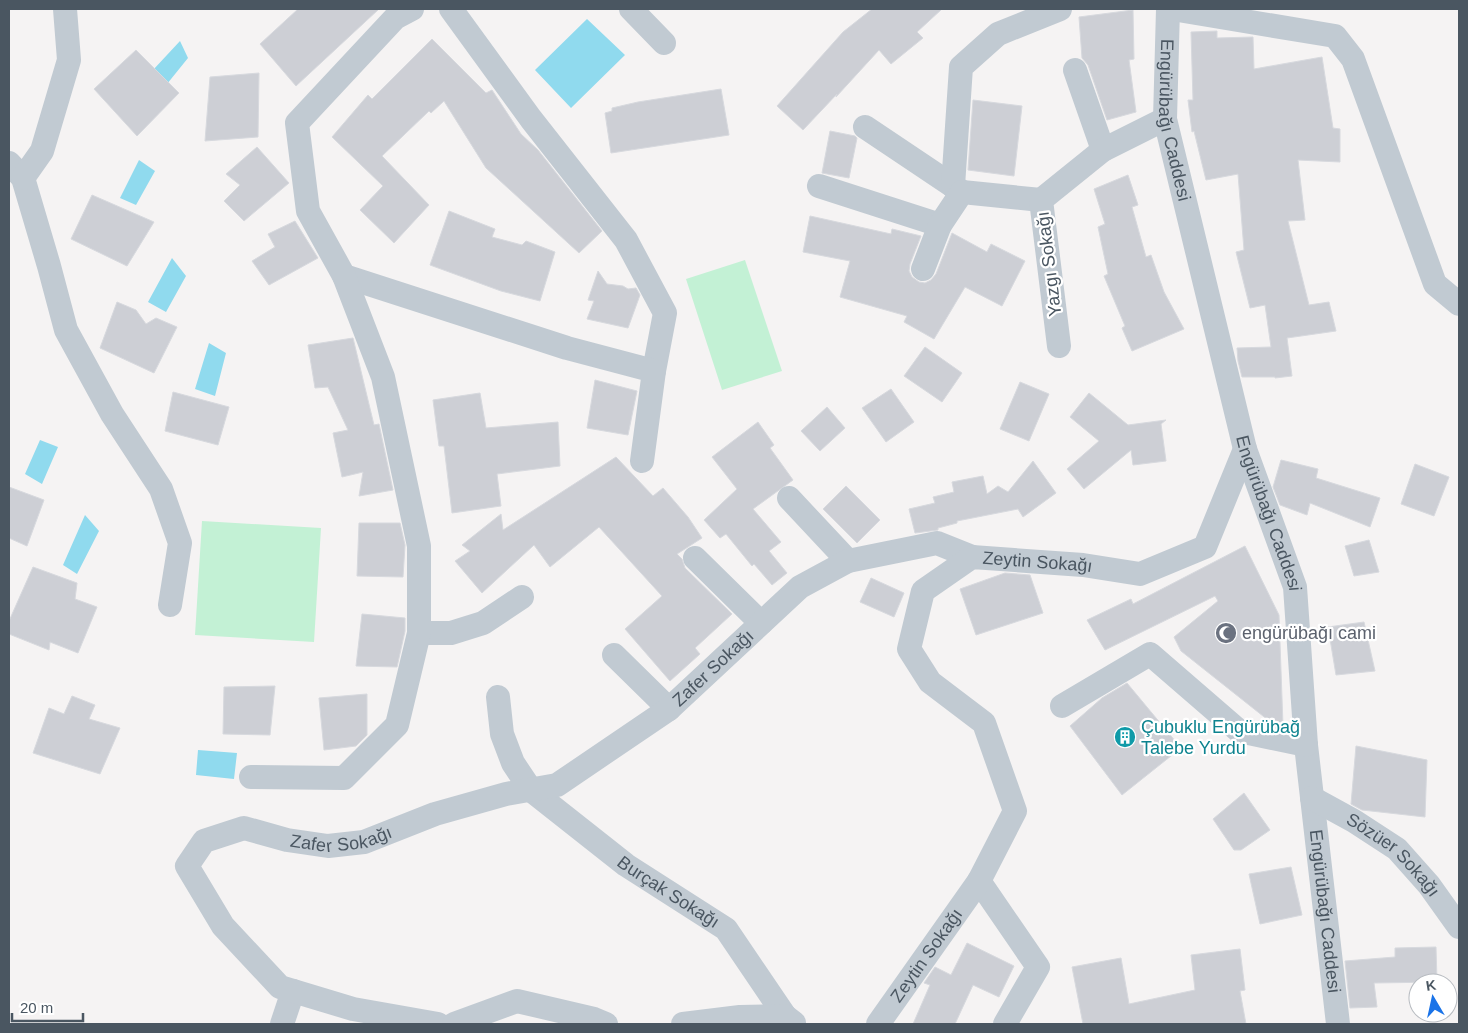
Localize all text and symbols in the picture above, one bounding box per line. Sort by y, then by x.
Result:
street label: Engürübağı Caddesi [1155,39,1195,203]
street label: Yazgı Sokağı [1033,210,1065,318]
street label: Engürübağı Caddesi [1232,433,1305,591]
street label: Zeytin Sokağı [982,548,1094,576]
mosque icon: engürübağı cami [1214,621,1238,645]
place label: engürübağı cami [1242,623,1376,643]
street label: Zafer Sokağı [668,626,758,710]
place label: Çubuklu Engürübağ Talebe Yurdu [1141,717,1300,758]
building icon: Çubuklu Engürübağ Talebe Yurdu [1113,725,1137,749]
street label: Sözüer Sokağı [1343,809,1444,900]
street label: Zafer Sokağı [289,822,395,856]
street label: Engürübağı Caddesi [1306,828,1344,994]
street label: Burçak Sokağı [613,852,723,932]
street label: Zeytin Sokağı [887,905,966,1006]
north arrow [1408,973,1458,1023]
text: K [1425,976,1437,994]
scale bar [12,990,84,1022]
text: 20 m [20,999,53,1016]

